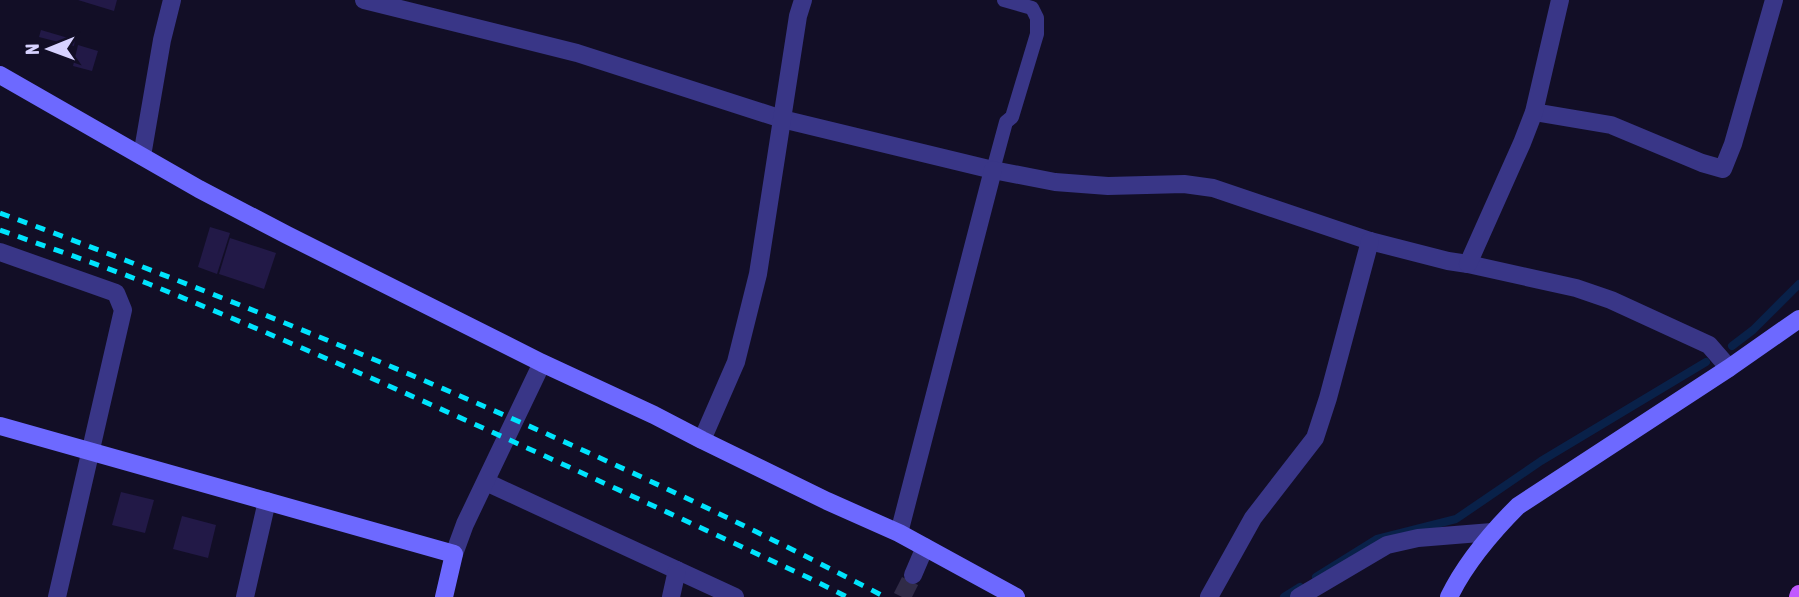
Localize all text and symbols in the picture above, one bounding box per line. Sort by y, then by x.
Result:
north arrow [14,14,84,84]
text: N [21,43,43,55]

